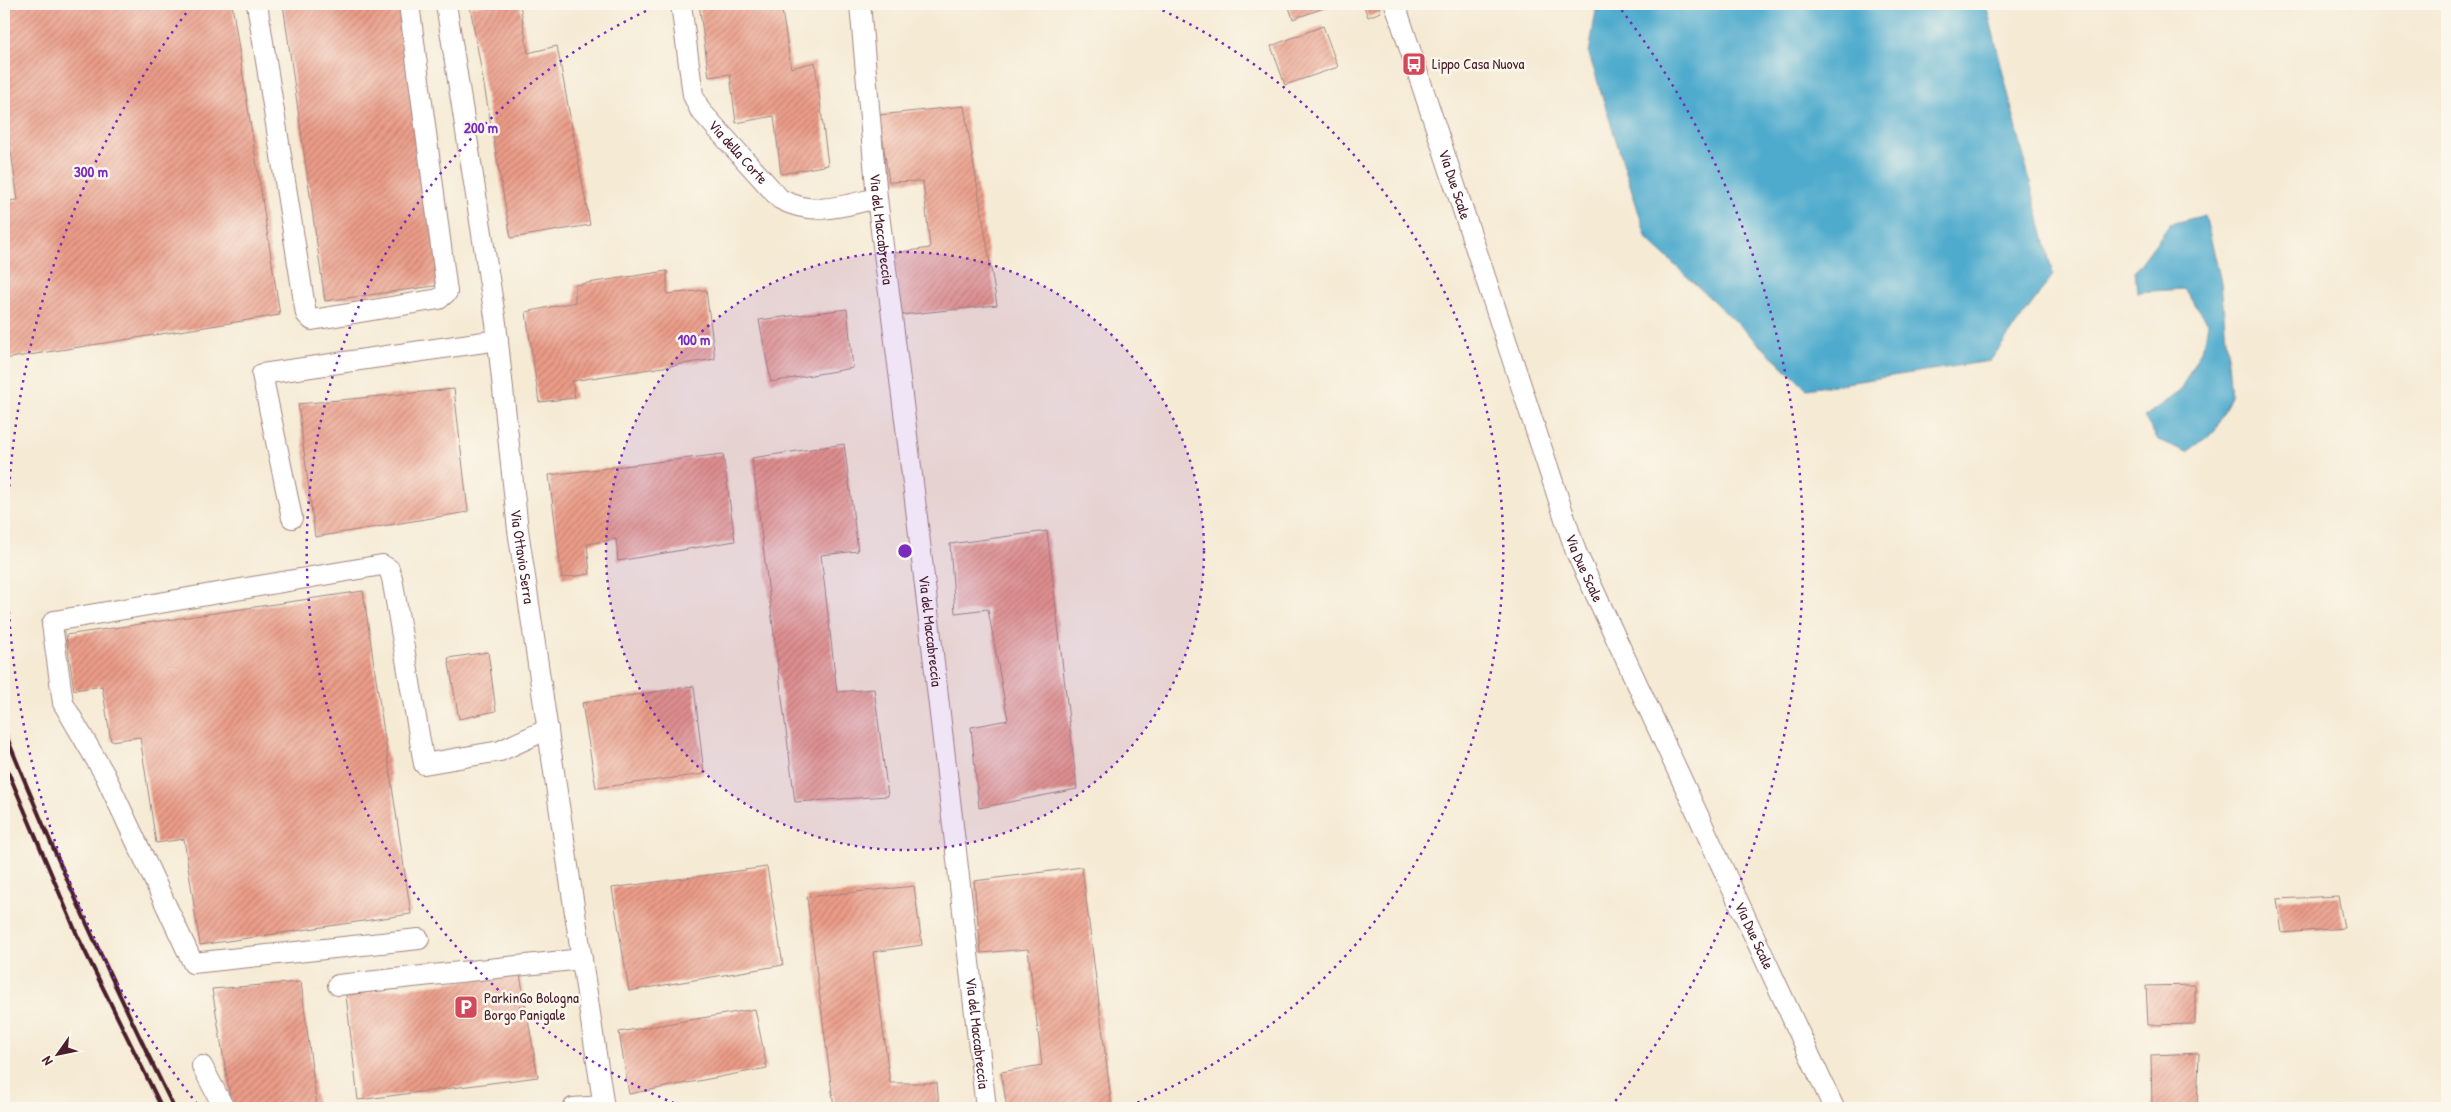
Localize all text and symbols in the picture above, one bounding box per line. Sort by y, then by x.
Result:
bus stop icon: Lippo Casa Nuova [1401,51,1427,77]
place label: Lippo Casa Nuova [1432,53,1525,74]
street label: Via della Corte [704,115,773,189]
text: 200 m [464,117,498,138]
street label: Via Due Scale [1434,147,1476,222]
text: 300 m [74,161,108,182]
street label: Via del Maccabreccia [865,173,899,286]
text: 100 m [678,329,710,350]
street label: Via Ottavio Serra [506,508,540,605]
street label: Via Due Scale [1561,531,1609,605]
centre of rings [896,542,914,560]
street label: Via del Maccabreccia [914,574,948,688]
street label: Via Due Scale [1730,898,1779,973]
street label: Via del Maccabreccia [961,977,995,1090]
place label: ParkinGo Bologna Borgo Panigale [484,987,579,1025]
parking icon: ParkinGo Bologna Borgo Panigale [453,994,479,1020]
north arrow [32,1030,82,1080]
text: N [36,1053,57,1070]

